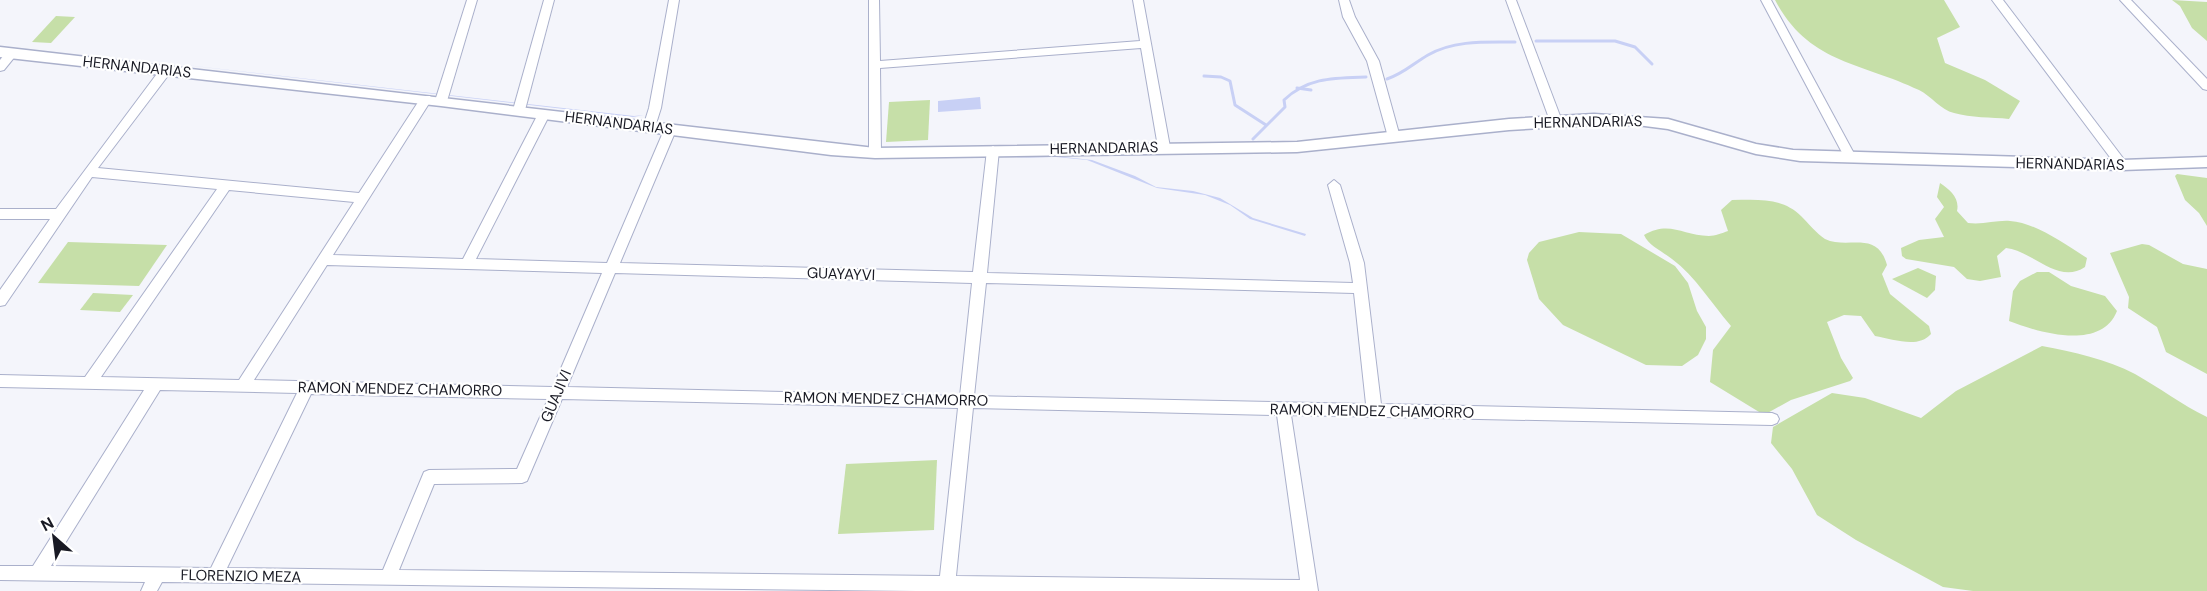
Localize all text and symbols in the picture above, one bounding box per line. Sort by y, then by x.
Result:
street label: HERNANDARIAS [82,51,192,83]
street label: HERNANDARIAS [564,106,675,140]
street label: HERNANDARIAS [1533,111,1643,133]
street label: HERNANDARIAS [1049,137,1159,159]
street label: HERNANDARIAS [2015,153,2125,175]
street label: GUAYAYVI [807,263,875,285]
street label: GUAJIVI [536,367,576,425]
street label: RAMON MENDEZ CHAMORRO [298,377,502,401]
street label: RAMON MENDEZ CHAMORRO [784,387,988,411]
street label: RAMON MENDEZ CHAMORRO [1270,399,1474,423]
north arrow [24,507,84,567]
text: N [37,512,57,536]
street label: FLORENZIO MEZA [180,565,302,587]

